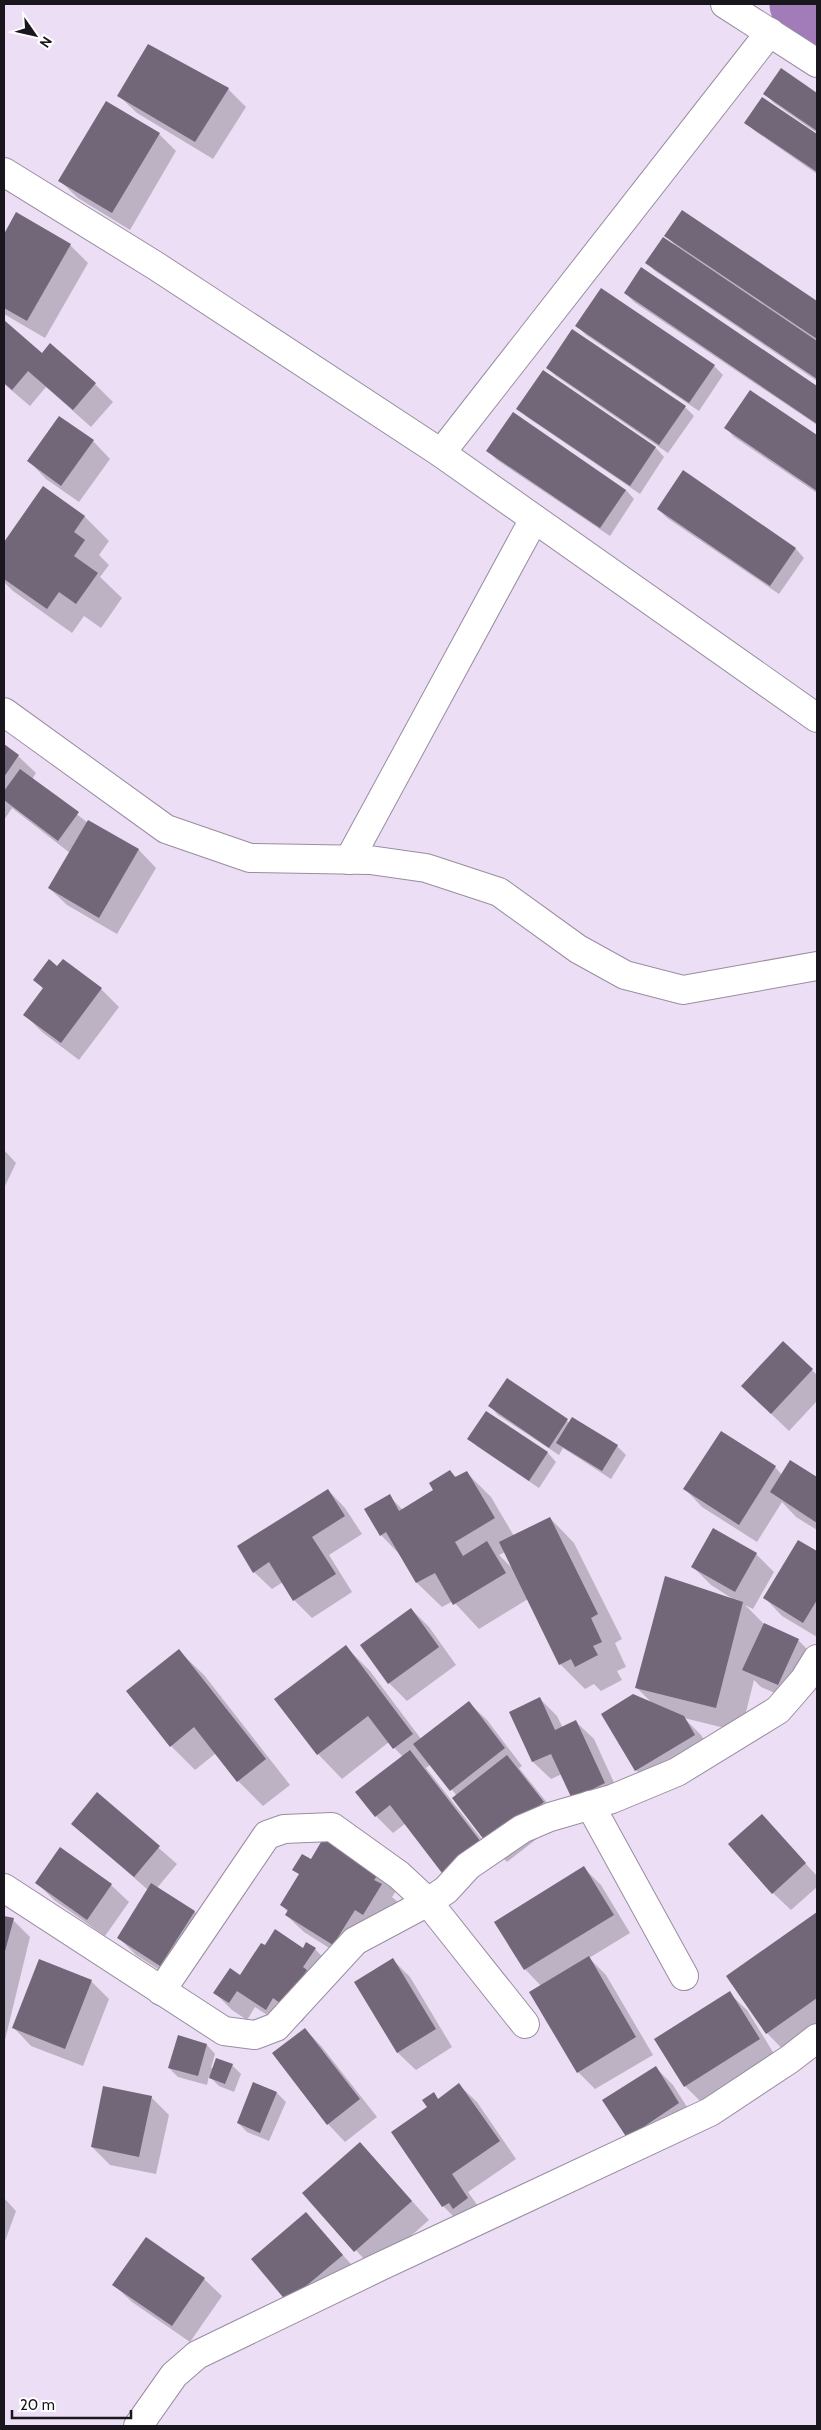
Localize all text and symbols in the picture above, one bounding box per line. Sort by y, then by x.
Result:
north arrow [10,10,60,60]
text: N [36,33,56,51]
scale bar [12,2388,131,2420]
text: 20 m [20,2396,55,2414]

